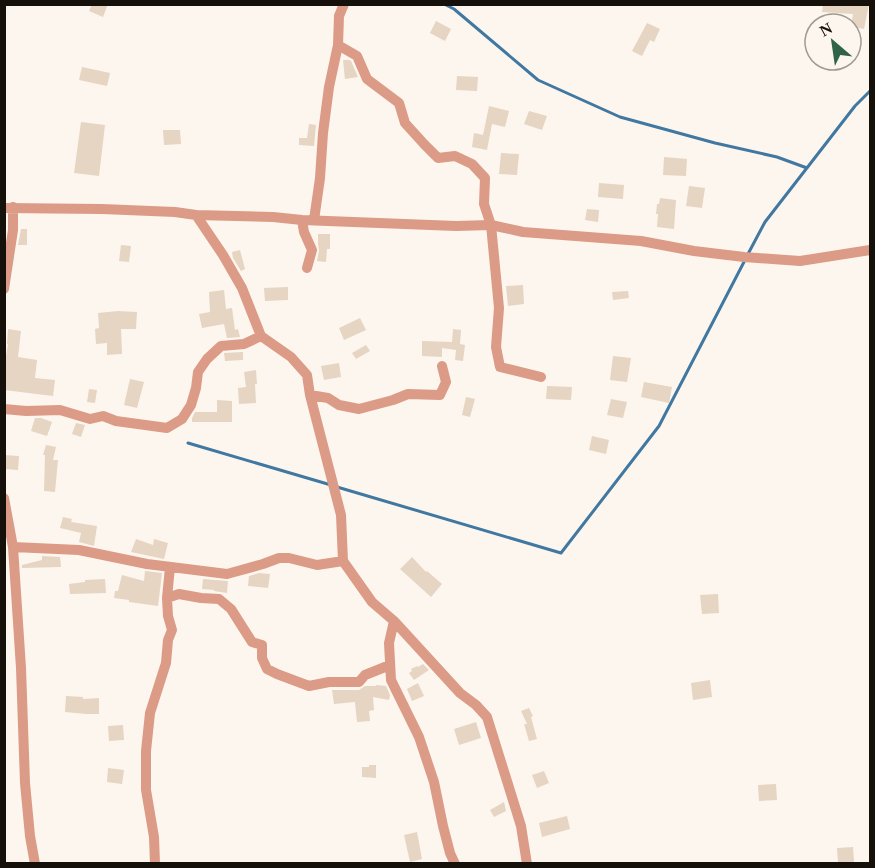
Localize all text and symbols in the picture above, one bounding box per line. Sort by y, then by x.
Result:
north arrow [803,12,863,72]
text: N [817,19,836,40]

